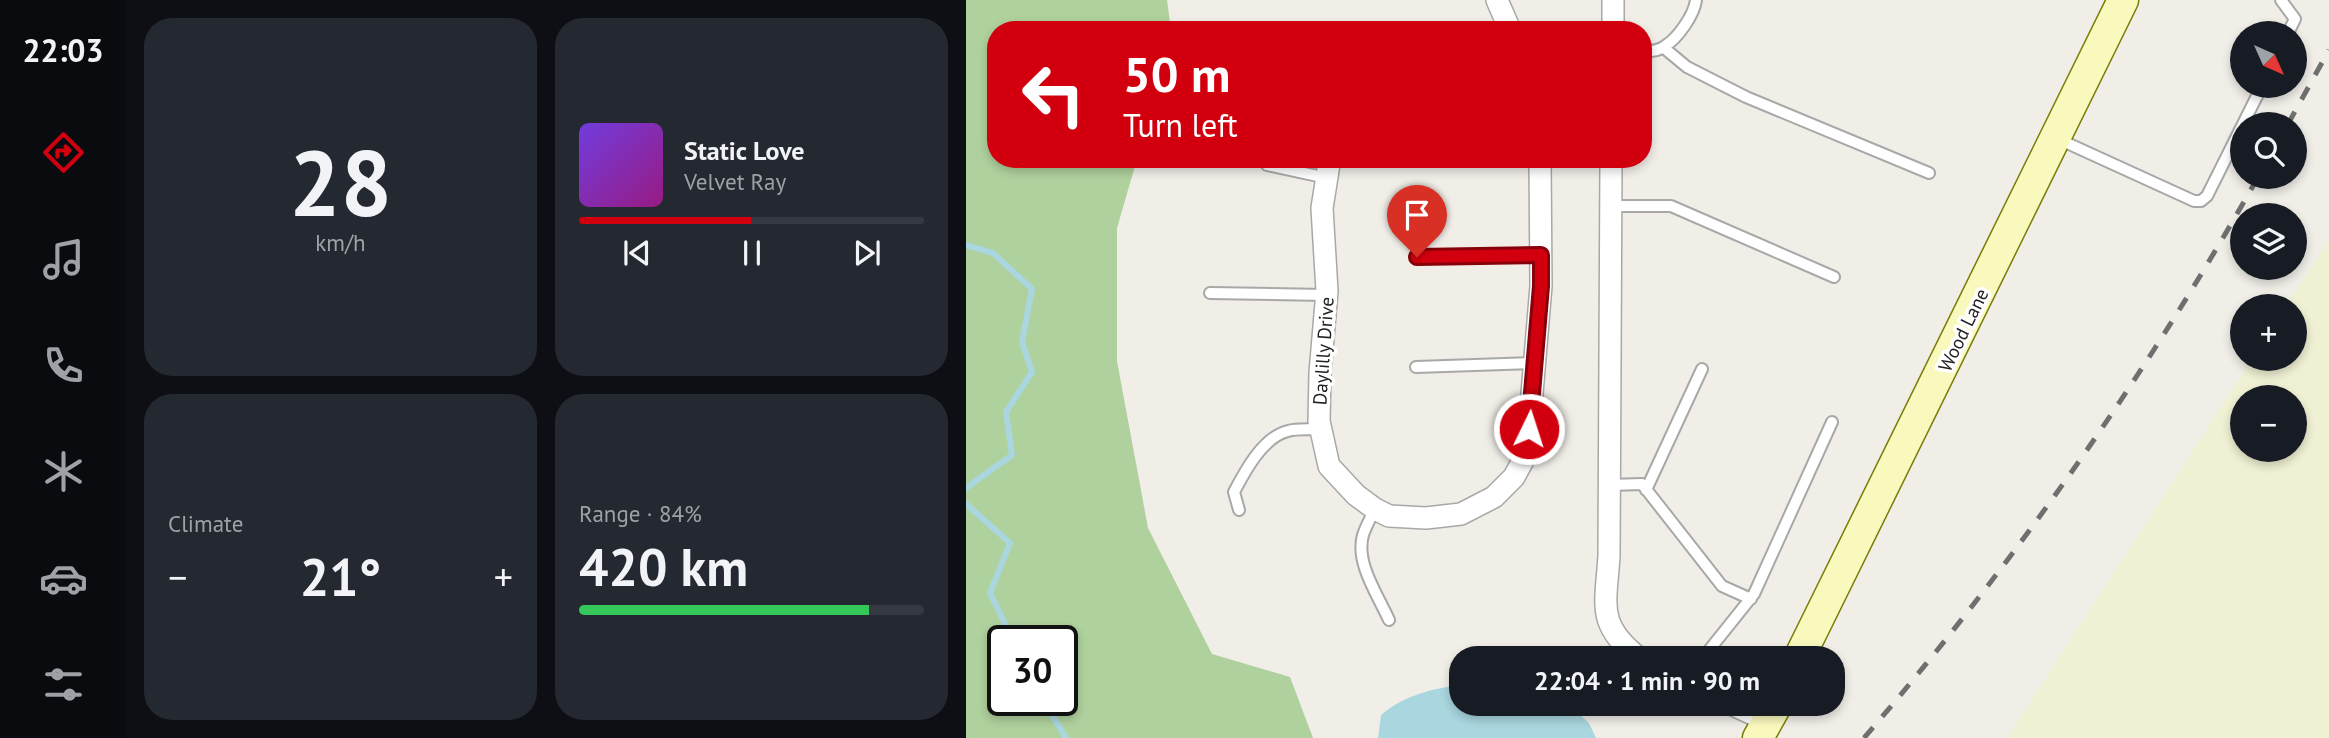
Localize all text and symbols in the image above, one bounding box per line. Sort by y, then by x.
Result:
north arrow [2230,21,2306,98]
map controls [2230,21,2307,462]
text: 22:03 [22,29,104,71]
text: 50 m [1123,42,1230,106]
icon: left [1008,49,1099,140]
text: Turn left [1123,104,1238,146]
button: search [2230,112,2307,189]
text: 28 [289,123,392,241]
icon: directions [39,128,88,177]
text: Static Love [684,134,805,167]
text: Velvet Ray [684,167,786,196]
pin [1387,185,1447,257]
icon: arrive [1398,196,1436,234]
button: layers [2230,203,2307,280]
text: km/h [315,228,366,257]
icon: previous [618,234,656,272]
icon: pause [733,234,771,272]
icon: next [848,234,886,272]
icon: music [39,235,88,284]
street label: Wood Lane [1933,285,1993,375]
button: + [2230,294,2307,371]
street label: Daylilly Drive [1307,296,1339,406]
icon: phone [39,341,88,390]
button: − [2230,385,2307,462]
position arrow [1492,392,1566,466]
icon: climate [39,447,88,496]
text: Range · 84% [579,499,702,528]
text: Climate [168,509,243,538]
text: 420 km [579,533,748,600]
text: 21° [300,543,381,610]
text: − [168,552,187,601]
text: + [494,552,513,601]
icon: car [39,554,88,603]
speed limit sign: 30 [987,625,1078,716]
icon: filters [39,660,88,709]
text: 22:04 · 1 min · 90 m [1534,664,1760,697]

